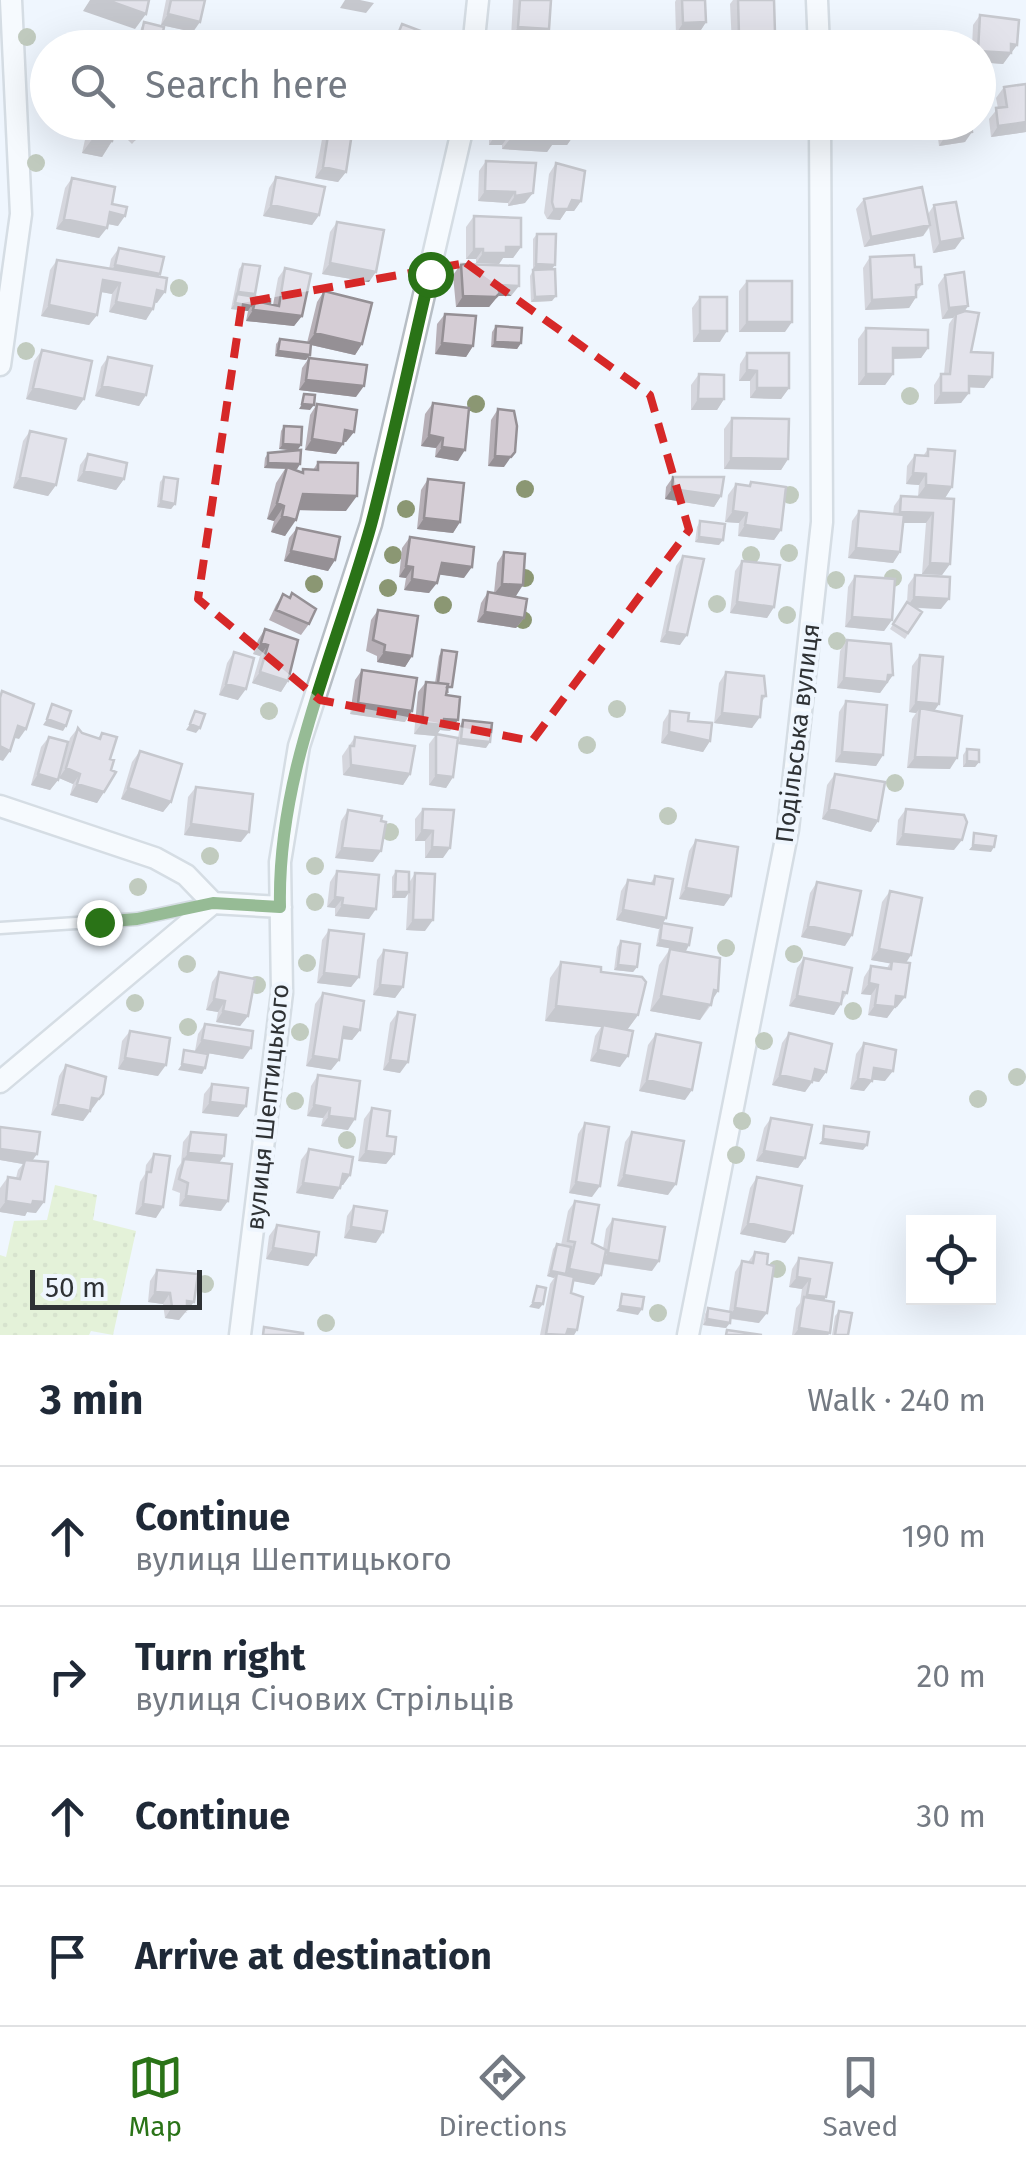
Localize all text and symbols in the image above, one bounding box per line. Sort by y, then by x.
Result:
search box [30,30,996,140]
icon: search [65,58,120,113]
text: Search here [145,62,348,108]
route start [408,252,454,298]
street label: Подільська вулиця [770,622,826,845]
route end [77,900,123,946]
street label: вулиця Шептицького [240,982,296,1232]
map controls [906,1215,996,1305]
button: locate [906,1215,996,1305]
scale bar [30,1265,202,1310]
text: 50 m [45,1271,106,1304]
text: 3 min [40,1375,143,1425]
text: Walk · 240 m [807,1381,986,1419]
text: Continue [135,1494,290,1540]
icon: ahead [40,1509,95,1564]
text: 190 m [902,1517,986,1555]
text: вулиця Шептицького [135,1540,452,1578]
text: Turn right [135,1634,305,1680]
icon: right [40,1649,95,1704]
text: 20 m [916,1657,986,1695]
text: вулиця Січових Стрільців [135,1680,515,1718]
icon: ahead [40,1789,95,1844]
text: Continue [135,1793,290,1839]
text: 30 m [916,1797,986,1835]
icon: arrive [40,1929,95,1984]
text: Arrive at destination [135,1933,492,1979]
tab: Map [128,2050,183,2143]
tab: Directions [438,2050,567,2143]
tab: Saved [822,2050,898,2143]

